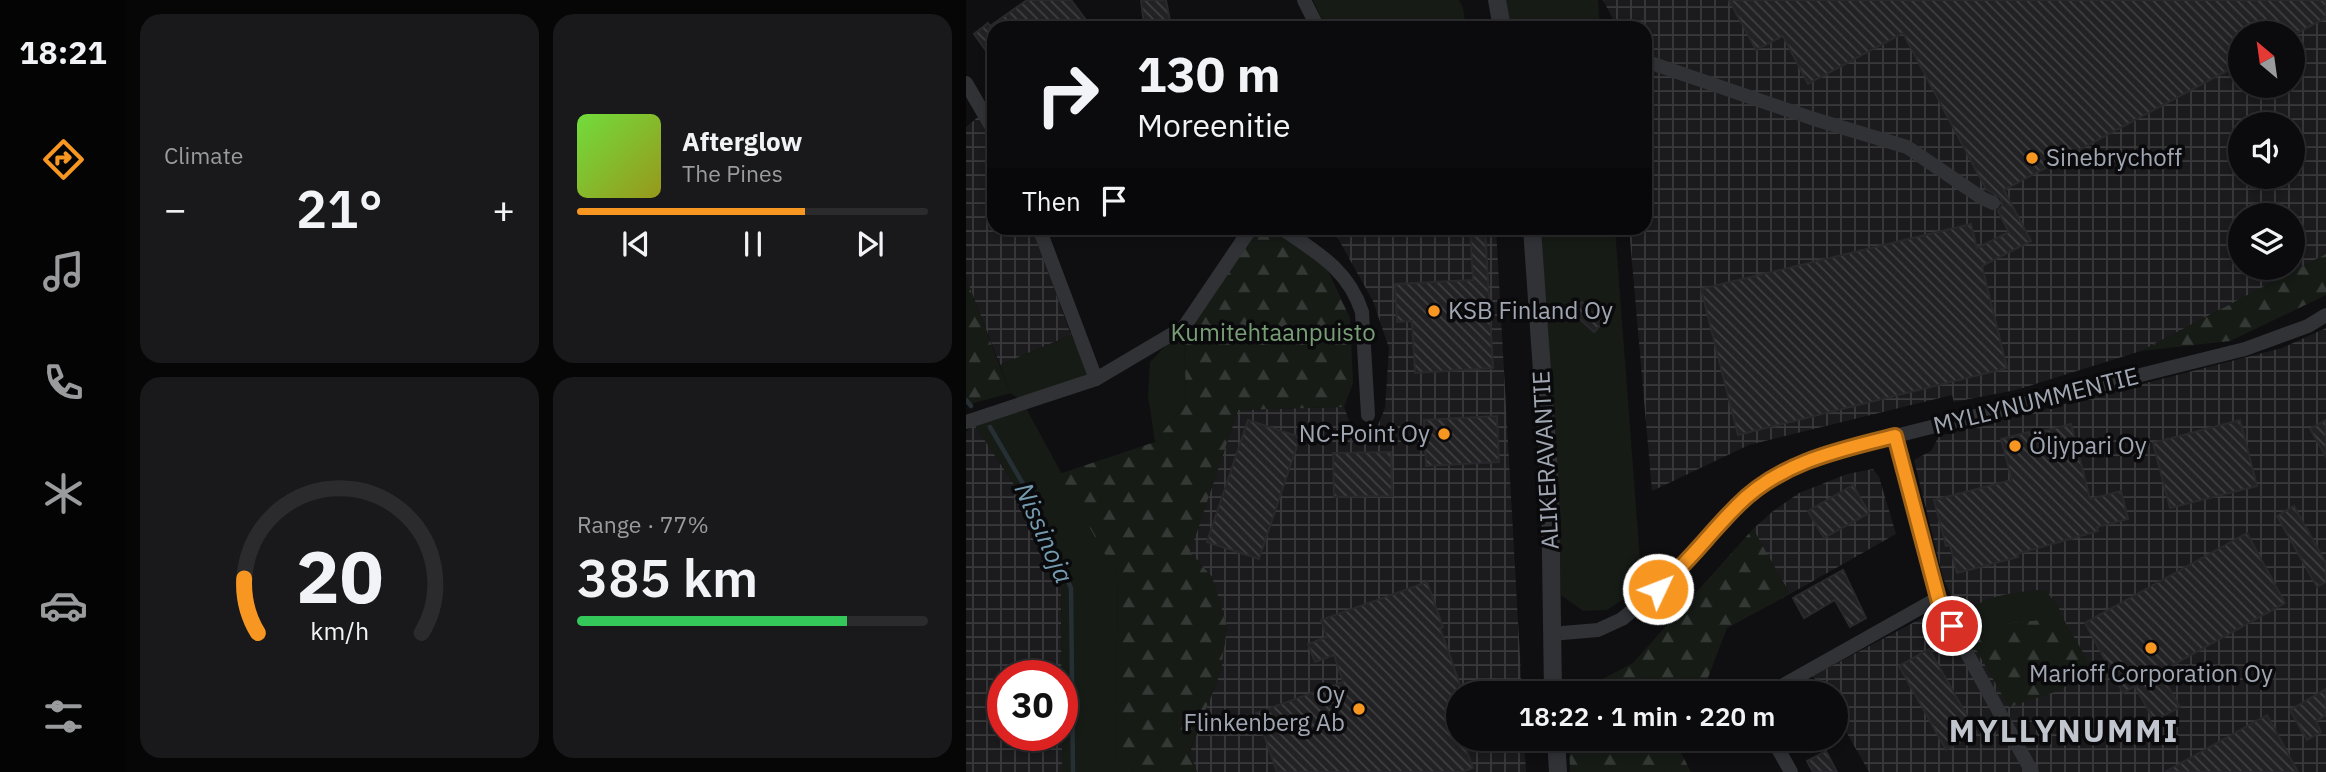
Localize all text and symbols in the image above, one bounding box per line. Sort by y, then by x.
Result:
north arrow [2228,21,2305,98]
map controls [2228,21,2305,280]
text: 18:21 [19,31,107,73]
text: 130 m [1137,42,1281,105]
icon: right [1022,49,1113,140]
text: Moreenitie [1137,104,1291,146]
button: sound [2228,112,2305,189]
text: Afterglow [682,124,802,158]
icon: directions [39,135,88,184]
text: Climate [164,140,243,170]
place label: Sinebrychoff [2046,141,2182,173]
marker: Sinebrychoff [2024,150,2040,166]
text: The Pines [682,158,783,188]
text: 21° [296,175,383,242]
icon: arrive [1095,182,1133,220]
text: − [164,184,187,233]
text: + [492,184,515,233]
text: Then [1022,184,1081,218]
button: layers [2228,203,2305,280]
icon: previous [617,225,655,263]
icon: pause [734,225,772,263]
icon: next [851,225,889,263]
icon: music [39,247,88,296]
place label: KSB Finland Oy [1448,294,1613,326]
marker: KSB Finland Oy [1426,303,1442,319]
park label: Kumitehtaanpuisto [1170,316,1376,348]
icon: phone [39,358,88,407]
street label: MYLLYNUMMENTIE [1930,359,2142,441]
street label: ALIKERAVANTIE [1524,370,1566,550]
place label: NC-Point Oy [1299,417,1430,449]
marker: NC-Point Oy [1436,426,1452,442]
place label: Öljypari Oy [2029,429,2147,461]
marker: Öljypari Oy [2007,438,2023,454]
icon: climate [39,469,88,518]
water label: Nissinoja [1008,477,1082,588]
text: Range · 77% [577,509,709,539]
text: 20 [296,529,383,624]
text: 385 km [577,544,758,611]
position arrow [1621,552,1695,626]
icon: car [39,581,88,630]
pin [1922,596,1982,656]
icon: arrive [1933,607,1971,645]
text: km/h [310,614,369,647]
marker: Marioff Corporation Oy [2143,640,2159,656]
place label: Marioff Corporation Oy [2029,657,2273,689]
speed limit sign: 30 [987,660,1078,751]
place label: Oy Flinkenberg Ab [1183,678,1345,738]
icon: filters [39,692,88,741]
text: 18:22 · 1 min · 220 m [1519,699,1775,733]
marker: Oy Flinkenberg Ab [1351,701,1367,717]
district label: MYLLYNUMMI [1949,709,2179,751]

